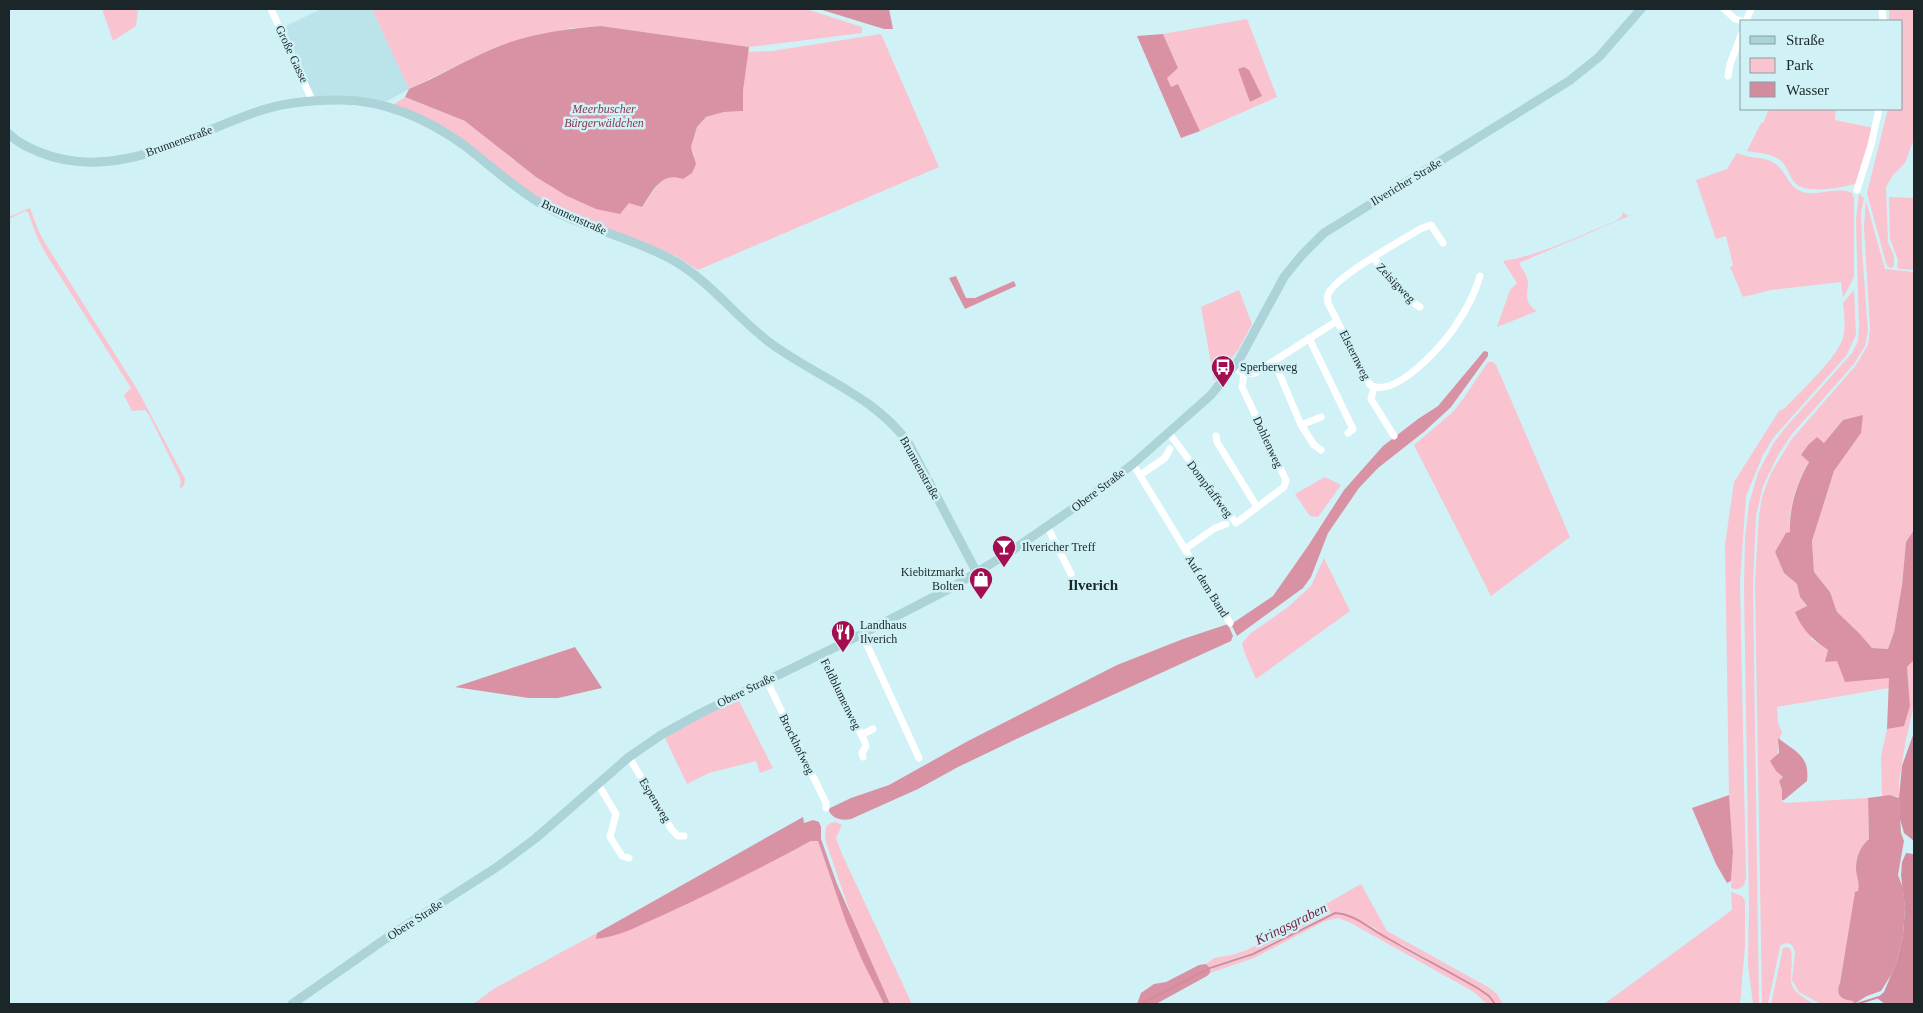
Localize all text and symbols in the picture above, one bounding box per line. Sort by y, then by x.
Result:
legend [1740,20,1903,110]
street label: Große Gasse [273,23,311,85]
text: Straße [1786,32,1825,48]
text: Park [1786,57,1814,73]
text: Wasser [1786,82,1829,98]
park label: Meerbuscher Bürgerwäldchen [564,102,644,130]
street label: Brunnenstraße [144,122,214,160]
street label: Ilvericher Straße [1368,155,1444,209]
street label: Brunnenstraße [539,196,609,238]
street label: Zeisigweg [1374,260,1418,306]
street label: Elsternweg [1337,328,1373,382]
bus stop icon: Sperberweg [1210,354,1236,388]
place label: Sperberweg [1240,360,1297,374]
street label: Dohlenweg [1250,414,1286,470]
street label: Brunnenstraße [897,434,943,502]
street label: Dompfaffweg [1184,458,1236,520]
street label: Obere Straße [1069,465,1127,515]
bar icon: Ilvericher Treff [991,534,1017,568]
place label: Ilvericher Treff [1022,540,1095,554]
street label: Auf dem Band [1182,552,1232,620]
place label: Kiebitzmarkt Bolten [901,565,965,593]
shop icon: Kiebitzmarkt Bolten [968,566,994,600]
district label: Ilverich [1068,577,1119,593]
place label: Landhaus Ilverich [860,618,907,646]
restaurant icon: Landhaus Ilverich [830,619,856,653]
street label: Feldblumenweg [818,656,864,732]
street label: Obere Straße [715,670,777,710]
street label: Brockhofweg [776,712,818,776]
street label: Espenweg [636,775,674,825]
street label: Obere Straße [385,897,445,943]
water label: Kringsgraben [1252,900,1329,948]

